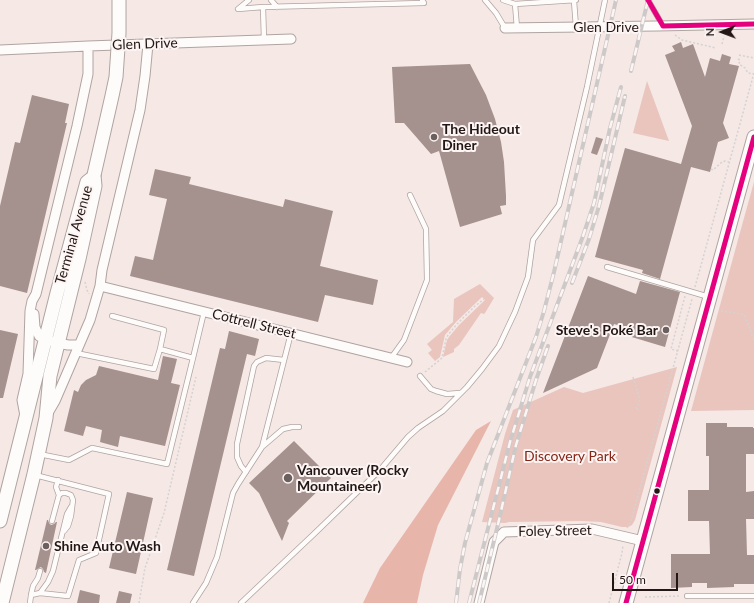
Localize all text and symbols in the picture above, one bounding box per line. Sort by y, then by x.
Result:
north arrow [702,12,742,52]
street label: Glen Drive [573,19,639,35]
text: N [703,28,716,37]
street label: Glen Drive [112,34,178,54]
place label: The Hideout Diner [442,121,520,154]
marker: The Hideout Diner [429,132,439,142]
street label: Terminal Avenue [52,184,96,286]
street label: Cottrell Street [210,305,298,343]
place label: Steve's Poké Bar [556,322,658,338]
marker: Steve's Poké Bar [661,325,671,335]
park label: Discovery Park [524,448,616,464]
place label: Vancouver (Rocky Mountaineer) [297,462,409,494]
marker: Vancouver (Rocky Mountaineer) [282,472,294,484]
unlabelled marker [652,486,662,496]
street label: Foley Street [518,522,592,540]
place label: Shine Auto Wash [54,538,161,554]
marker: Shine Auto Wash [41,541,51,551]
scale bar [614,565,680,591]
text: 50 m [619,572,646,587]

